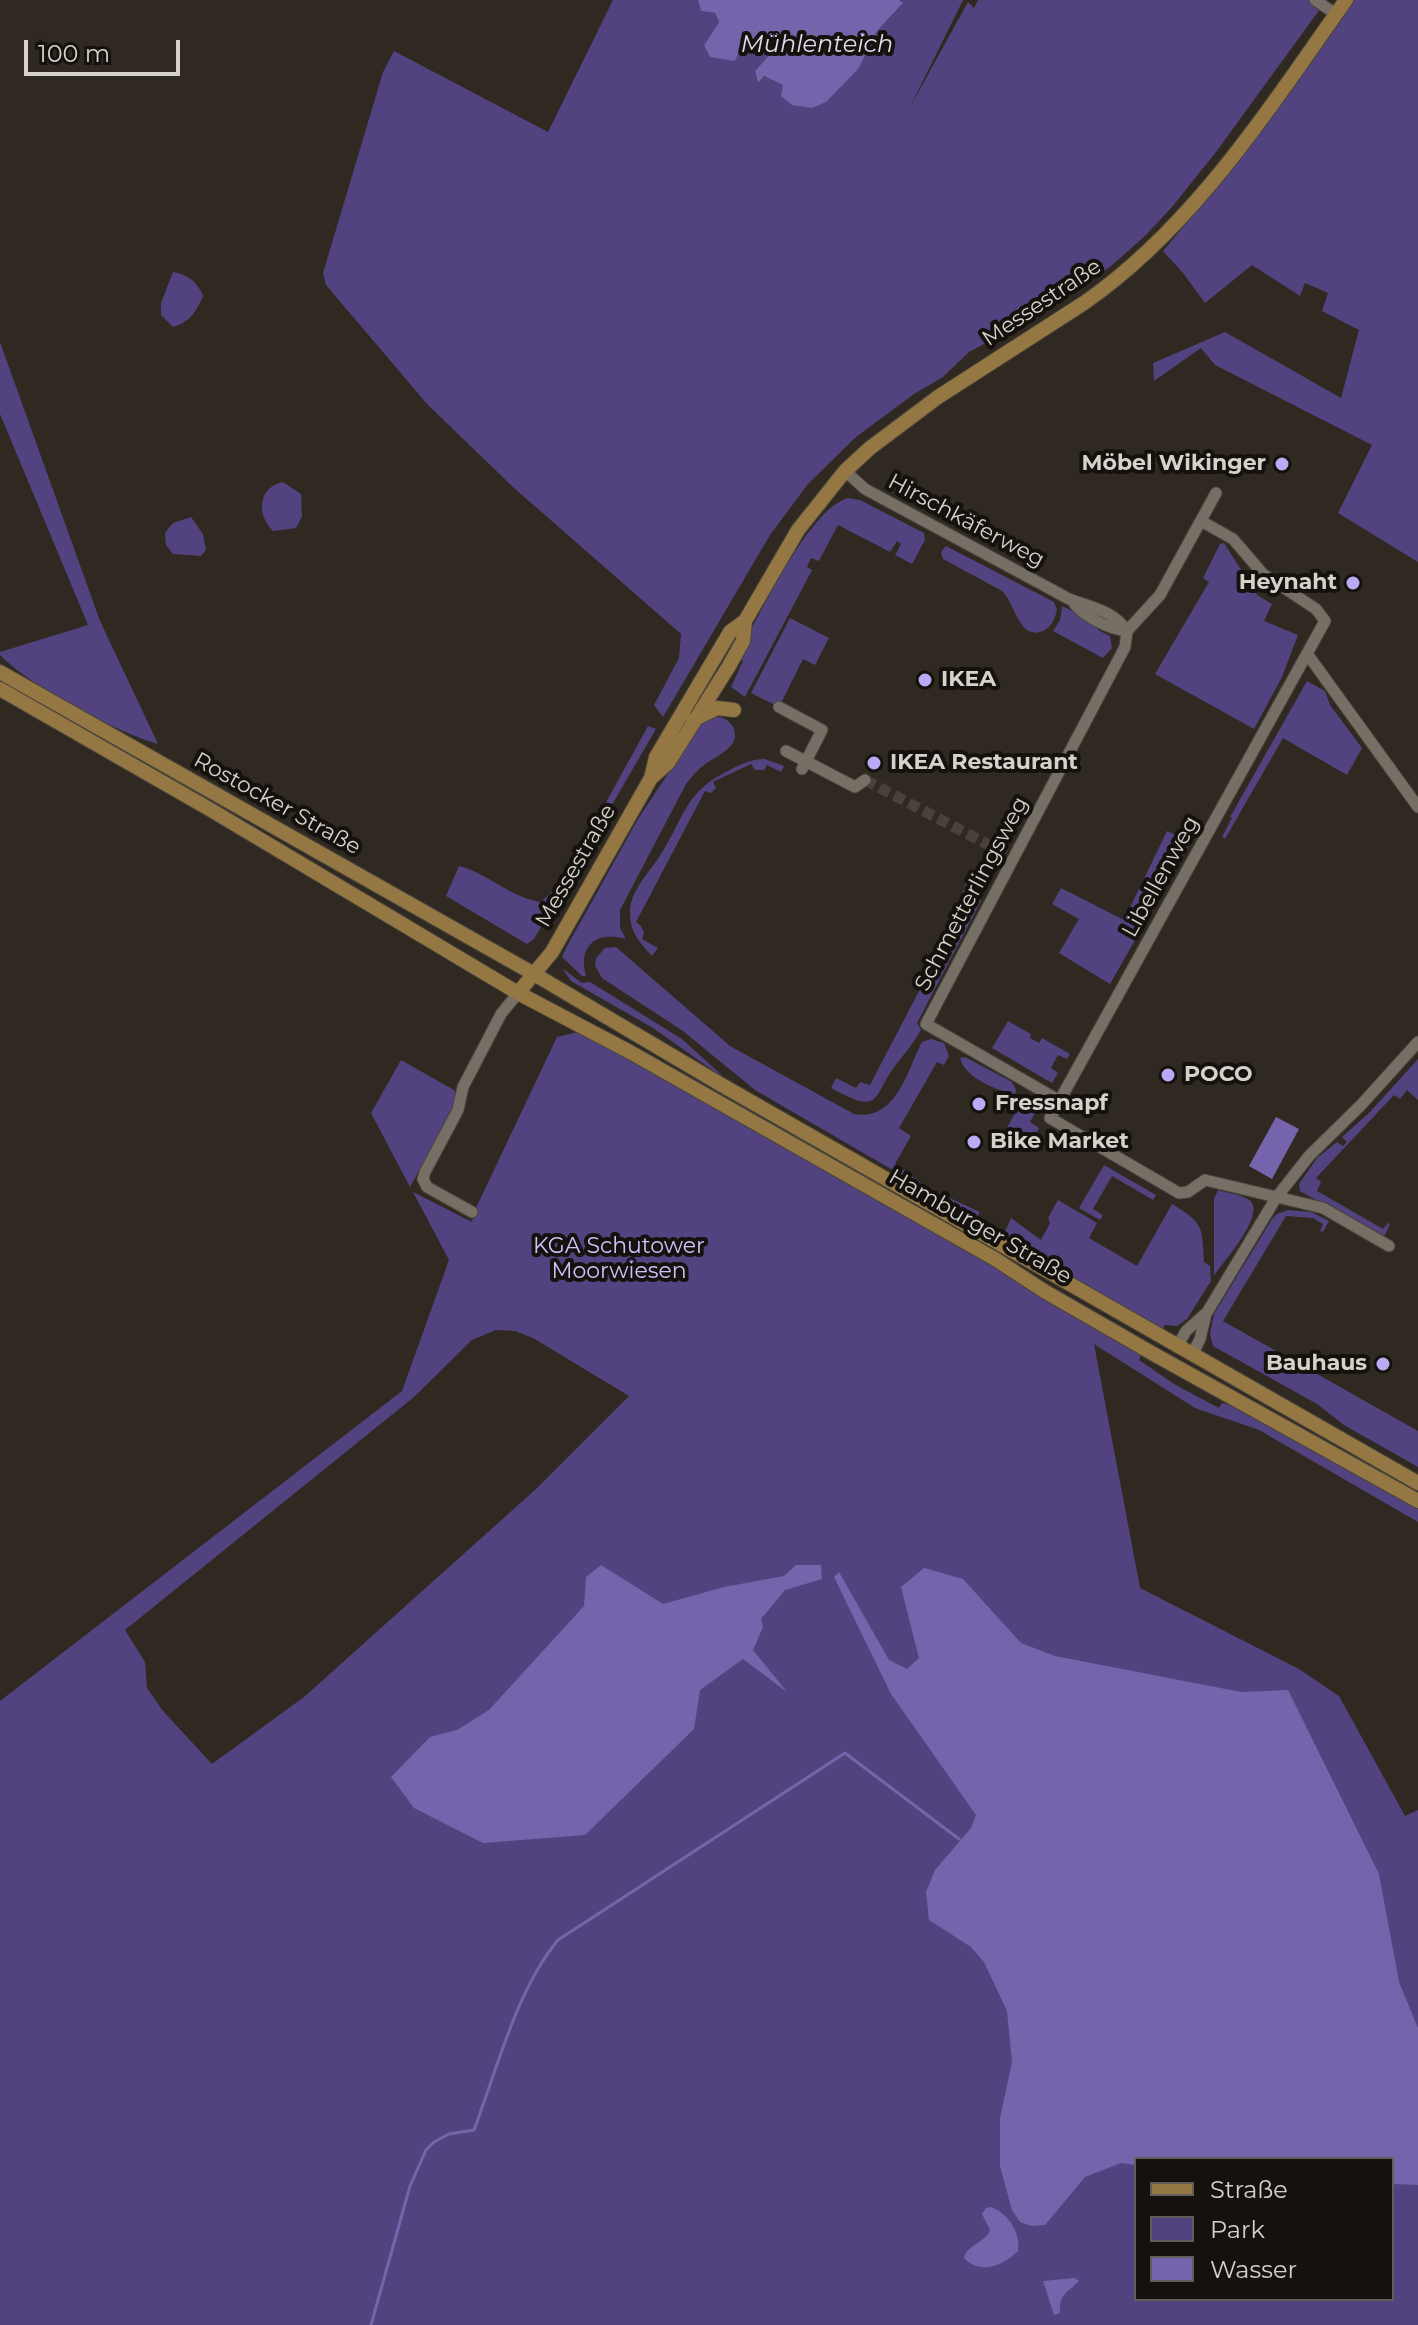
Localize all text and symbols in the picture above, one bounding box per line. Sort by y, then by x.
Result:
scale bar [28,24,184,74]
water label: Mühlenteich [741,31,893,59]
text: 100 m [38,39,110,68]
street label: Messestraße [978,254,1106,352]
place label: Möbel Wikinger [1081,451,1266,477]
marker: Möbel Wikinger [1273,455,1291,473]
street label: Hirschkäferweg [883,469,1049,573]
place label: Heynaht [1239,570,1337,596]
marker: Heynaht [1344,574,1362,592]
place label: IKEA [941,667,996,693]
marker: IKEA [916,671,934,689]
street label: Rostocker Straße [189,747,365,861]
place label: IKEA Restaurant [890,750,1078,776]
marker: IKEA Restaurant [865,754,883,772]
street label: Schmetterlingsweg [910,792,1034,996]
street label: Messestraße [530,800,622,932]
street label: Libellenweg [1117,812,1205,942]
place label: POCO [1184,1062,1252,1088]
marker: POCO [1159,1066,1177,1084]
place label: Fressnapf [995,1091,1108,1117]
marker: Fressnapf [970,1095,988,1113]
place label: Bike Market [990,1129,1129,1155]
marker: Bike Market [965,1133,983,1151]
street label: Hamburger Straße [884,1164,1076,1290]
park label: KGA Schutower Moorwiesen [533,1234,705,1286]
place label: Bauhaus [1266,1351,1367,1377]
marker: Bauhaus [1374,1355,1392,1373]
legend [1134,2157,1394,2301]
text: Straße [1210,2175,1288,2204]
text: Park [1210,2215,1265,2244]
text: Wasser [1210,2255,1297,2284]

